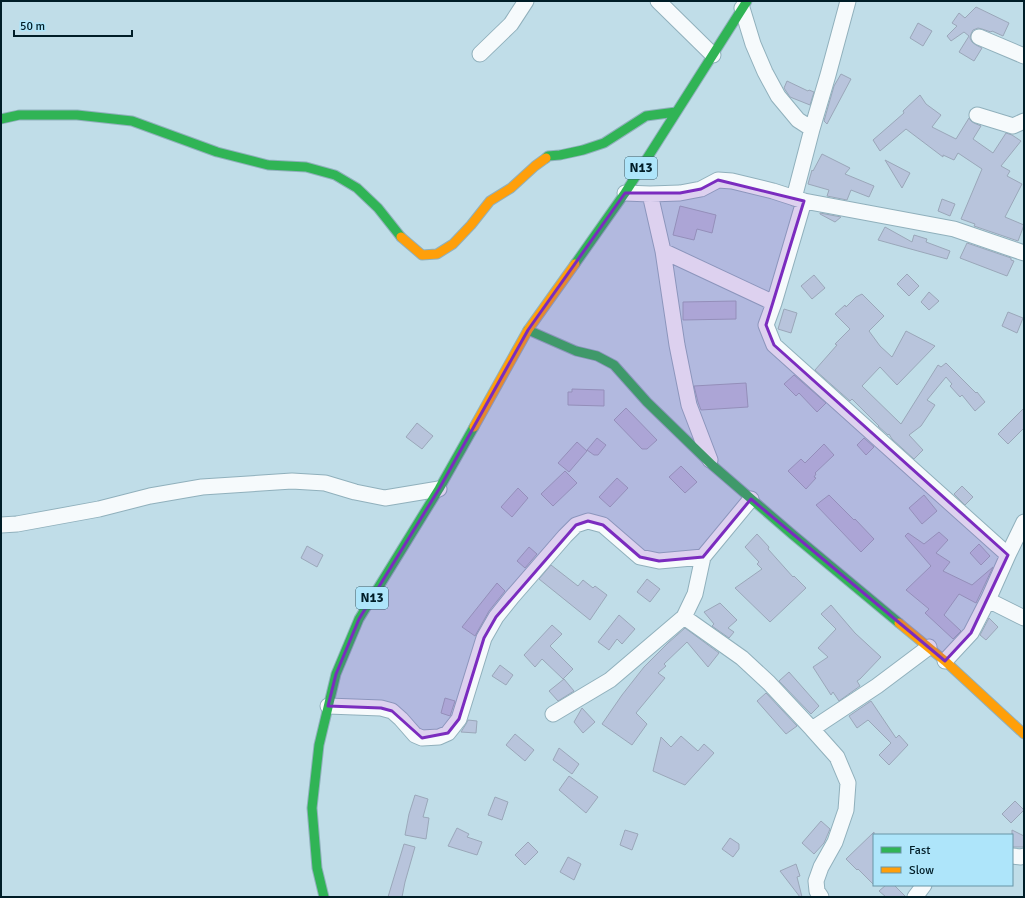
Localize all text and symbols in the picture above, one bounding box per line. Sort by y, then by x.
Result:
scale bar [14,12,132,38]
text: 50 m [20,19,45,34]
road number: N13 [625,157,657,179]
road number: N13 [356,587,388,609]
legend [873,834,1013,886]
text: Fast [909,843,930,858]
text: Slow [909,863,934,878]

